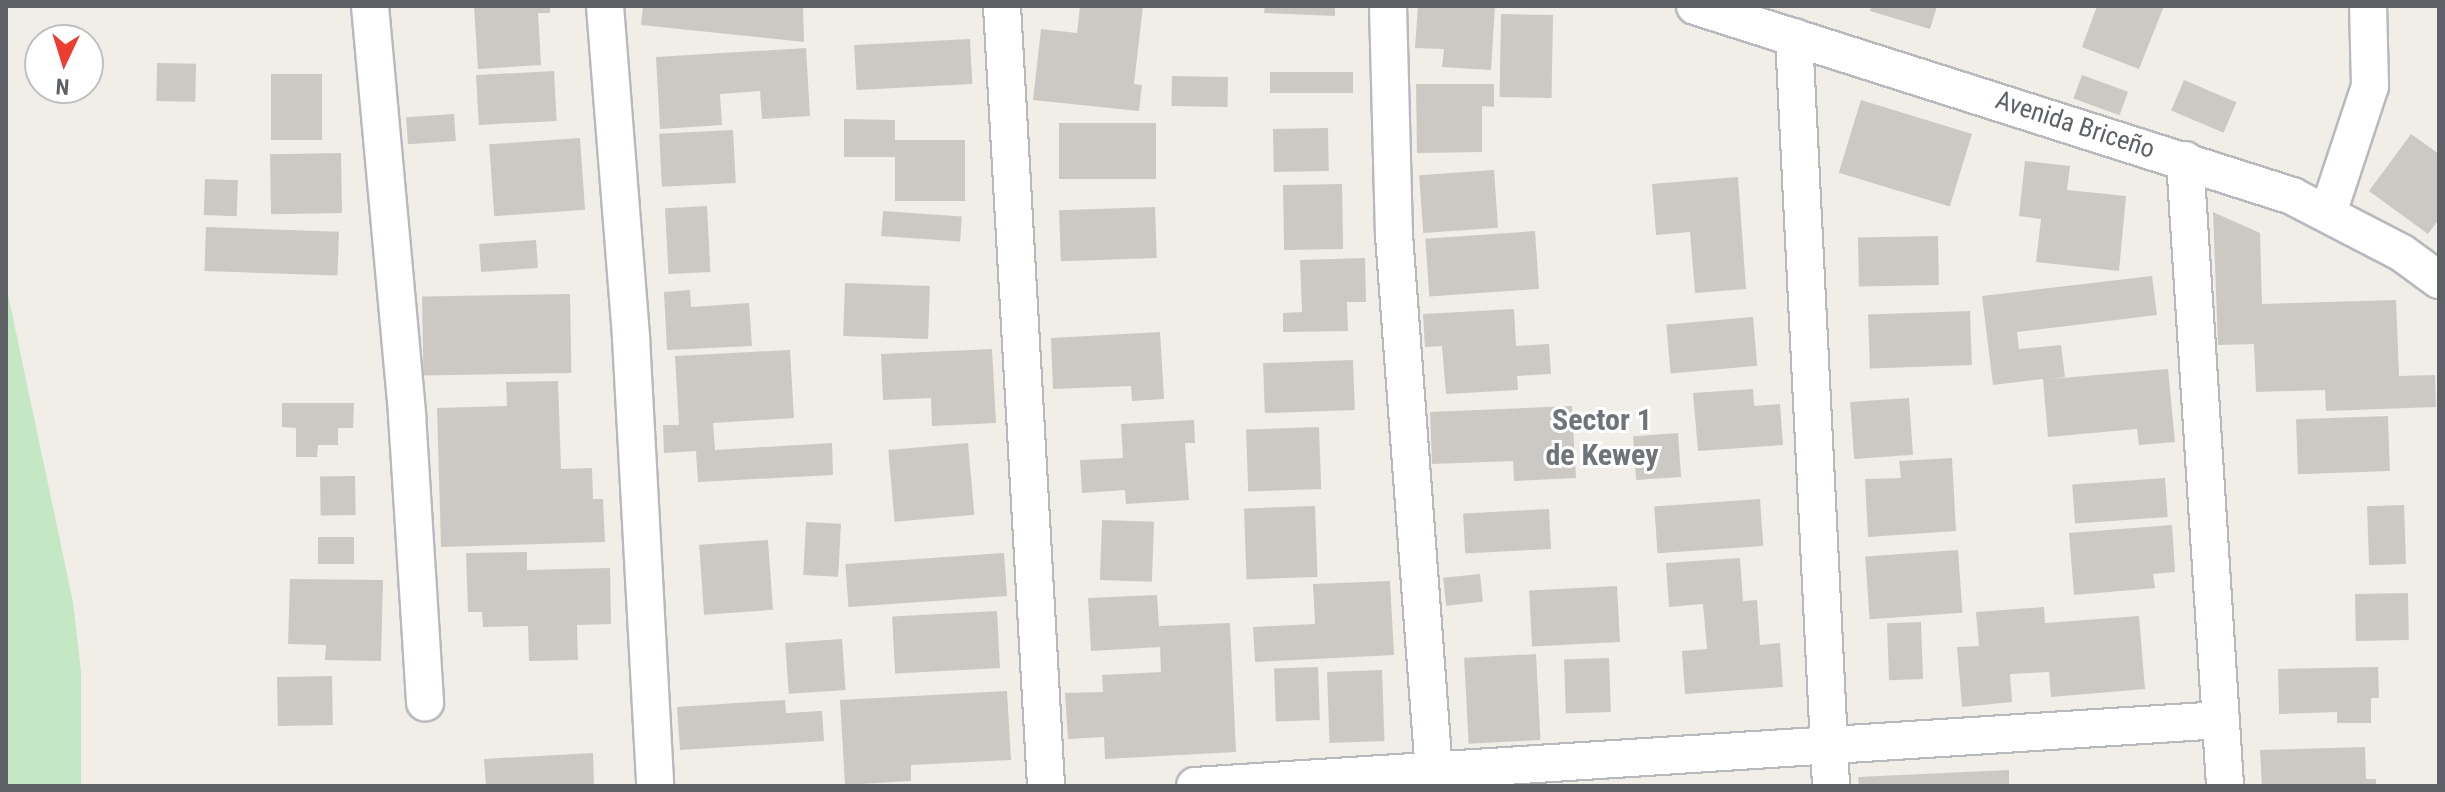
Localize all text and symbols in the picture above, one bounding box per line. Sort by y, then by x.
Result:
north arrow [24,24,104,104]
text: N [55,74,70,99]
street label: Avenida Briceño [1992,85,2158,165]
district label: Sector 1 de Kewey [1545,402,1659,472]

